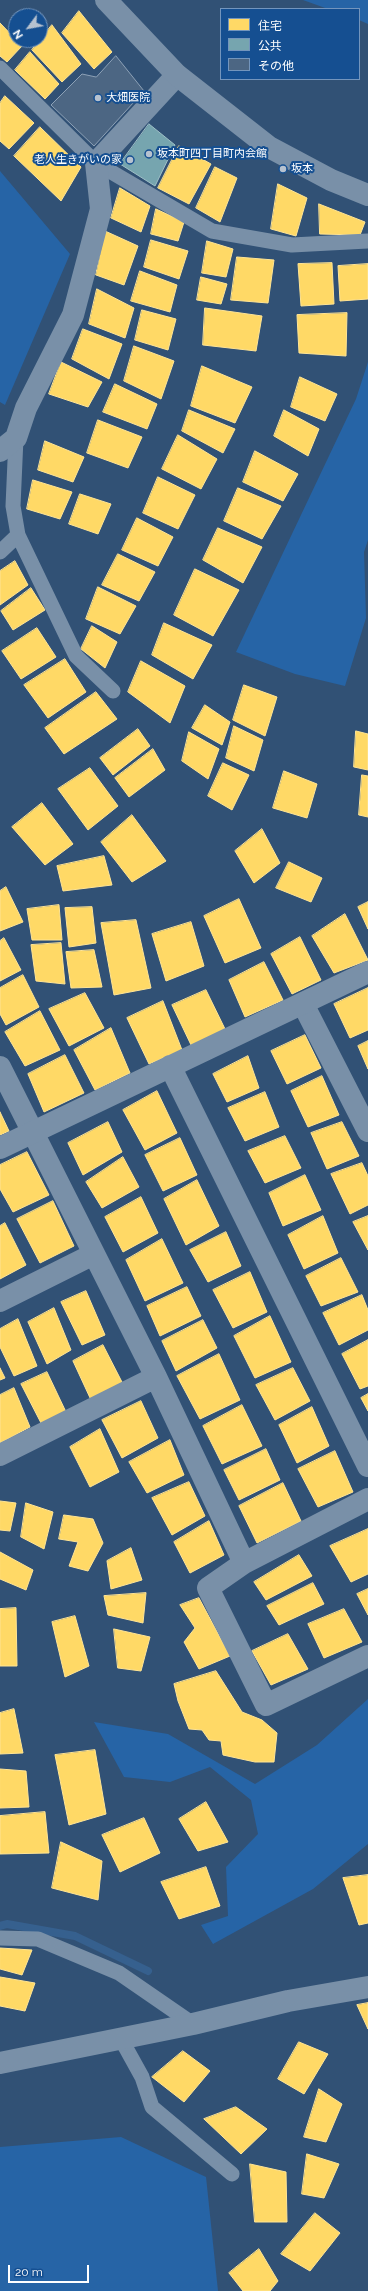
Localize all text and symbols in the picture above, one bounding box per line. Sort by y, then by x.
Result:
north arrow [8,8,48,48]
legend [220,8,360,80]
text: 住宅 [258,19,282,33]
text: N [11,27,26,41]
text: 公共 [258,39,282,53]
text: その他 [258,59,294,73]
place label: 大畑医院 [106,91,150,105]
marker: 大畑医院 [93,93,103,103]
place label: 坂本町四丁目町内会館 [157,147,267,161]
marker: 坂本町四丁目町内会館 [144,149,154,159]
place label: 老人生きがいの家 [34,153,122,167]
marker: 老人生きがいの家 [125,155,135,165]
place label: 坂本 [291,162,313,176]
marker: 坂本 [278,164,288,174]
scale bar [10,2257,91,2283]
text: 20 m [15,2265,43,2279]

